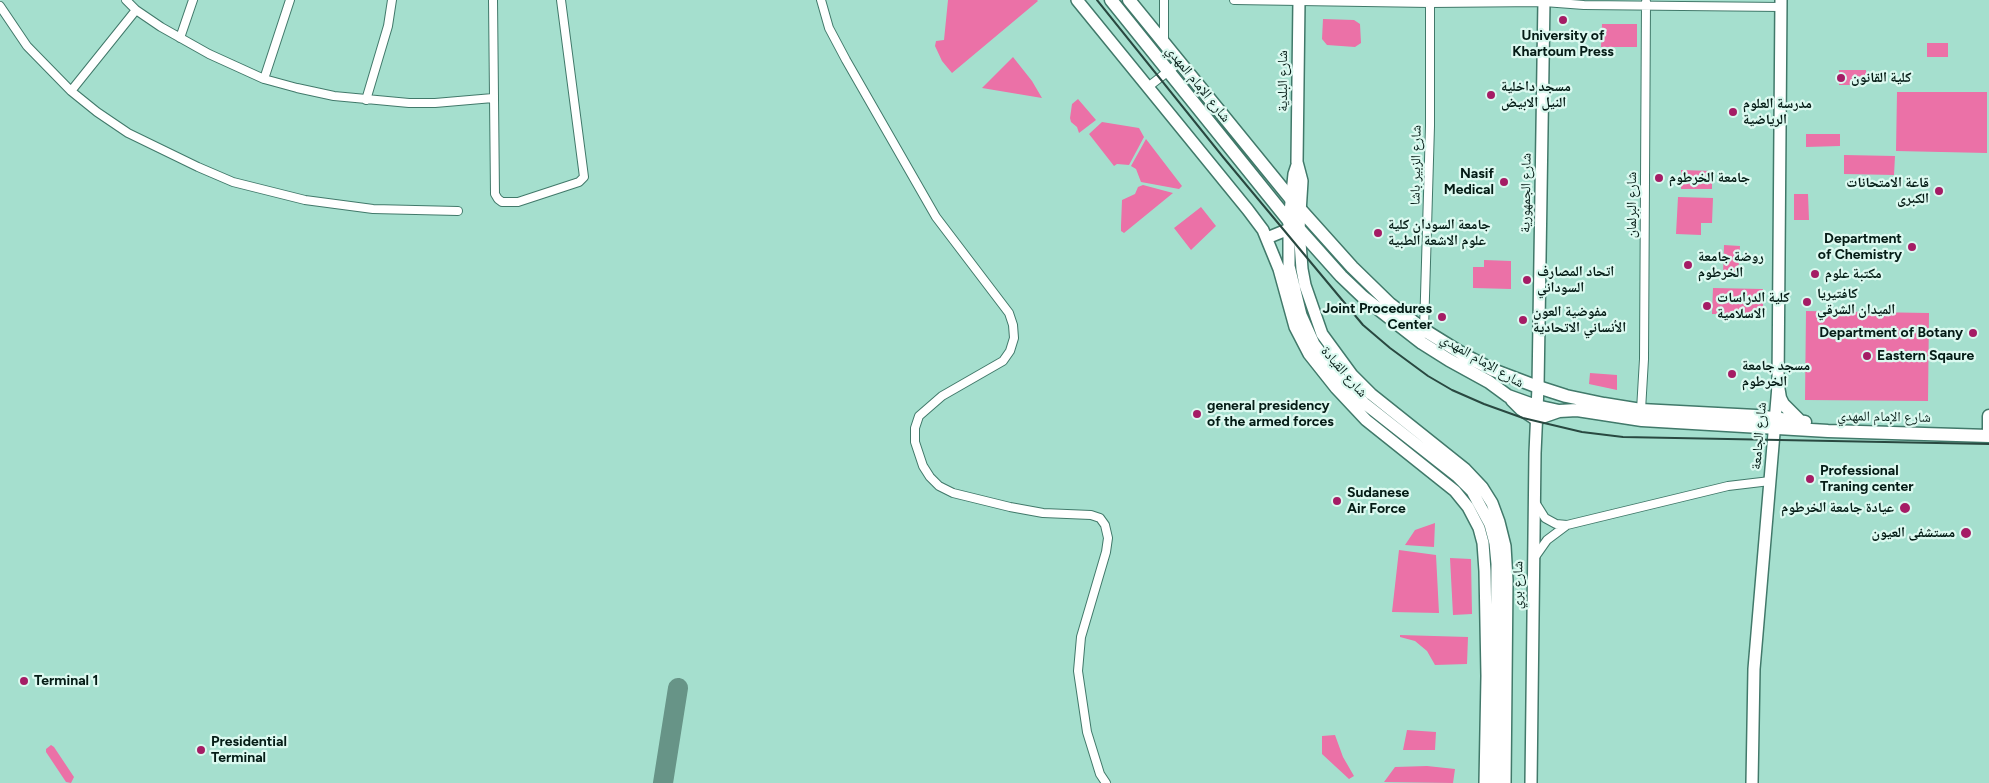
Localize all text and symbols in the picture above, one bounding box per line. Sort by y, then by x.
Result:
marker: University of Khartoum Press [1557,14,1569,26]
place label: University of Khartoum Press [1512,28,1614,60]
street label: شارع الإمام المهدي [1162,42,1234,126]
street label: شارع البلدية [1275,50,1291,112]
place label: كلية القانون [1851,70,1911,86]
marker: كلية القانون [1835,72,1847,84]
place label: مسجد داخلية النيل الابيض [1501,79,1571,111]
marker: مسجد داخلية النيل الابيض [1485,89,1497,101]
place label: مدرسة العلوم الرياضية [1743,96,1812,128]
marker: مدرسة العلوم الرياضية [1727,106,1739,118]
street label: شارع الزبير باشا [1407,125,1425,205]
street label: شارع الجمهورية [1517,153,1535,233]
place label: Nasif Medical [1444,166,1494,198]
place label: جامعة الخرطوم [1669,170,1750,186]
street label: شارع البرلمان [1624,172,1640,238]
marker: جامعة الخرطوم [1653,172,1665,184]
place label: قاعة الامتحانات الكبرى [1846,175,1929,208]
marker: Nasif Medical [1498,176,1510,188]
marker: قاعة الامتحانات الكبرى [1933,185,1945,197]
place label: جامعة السودان كلية علوم الاشعة الطبية [1388,217,1491,250]
marker: جامعة السودان كلية علوم الاشعة الطبية [1372,227,1384,239]
place label: Department of Chemistry [1818,231,1902,264]
marker: Department of Chemistry [1906,241,1918,253]
place label: روضة جامعة الخرطوم [1698,249,1764,282]
marker: روضة جامعة الخرطوم [1682,259,1694,271]
place label: اتحاد المصارف السوداني [1537,264,1614,296]
place label: مكتبة علوم [1825,266,1882,282]
marker: مكتبة علوم [1809,268,1821,280]
marker: اتحاد المصارف السوداني [1521,274,1533,286]
place label: كافتيريا الميدان الشرقي [1817,286,1895,318]
place label: كلية الدراسات الاسلامية [1717,290,1790,322]
marker: كافتيريا الميدان الشرقي [1801,296,1813,308]
marker: كلية الدراسات الاسلامية [1701,300,1713,312]
place label: Joint Procedures Center [1322,301,1432,334]
place label: مفوضية العون الأنساني الاتحادية [1533,304,1626,336]
marker: Joint Procedures Center [1436,311,1448,323]
marker: مفوضية العون الأنساني الاتحادية [1517,314,1529,326]
place label: Department of Botany [1819,325,1963,341]
marker: Department of Botany [1967,327,1979,339]
street label: شارع الإمام المهدي [1437,330,1527,392]
street label: شارع القيادة [1317,343,1371,401]
place label: Eastern Sqaure [1877,348,1974,364]
marker: Eastern Sqaure [1861,350,1873,362]
place label: مسجد جامعة الخرطوم [1742,358,1810,391]
marker: مسجد جامعة الخرطوم [1726,368,1738,380]
place label: general presidency of the armed forces [1207,398,1334,431]
street label: شارع الجامعة [1748,402,1770,470]
marker: general presidency of the armed forces [1191,408,1203,420]
street label: شارع الإمام المهدي [1837,408,1931,426]
place label: Professional Traning center [1820,463,1914,496]
marker: Professional Traning center [1804,473,1816,485]
place label: Sudanese Air Force [1347,485,1409,518]
marker: Sudanese Air Force [1331,495,1343,507]
place label: عيادة جامعة الخرطوم [1781,500,1894,516]
marker: عيادة جامعة الخرطوم [1898,501,1912,515]
place label: مستشفى العيون [1871,525,1955,541]
marker: مستشفى العيون [1959,526,1973,540]
street label: شارع بري [1509,561,1527,609]
place label: Terminal 1 [34,673,98,689]
marker: Terminal 1 [18,675,30,687]
place label: Presidential Terminal [211,734,287,766]
marker: Presidential Terminal [195,744,207,756]

